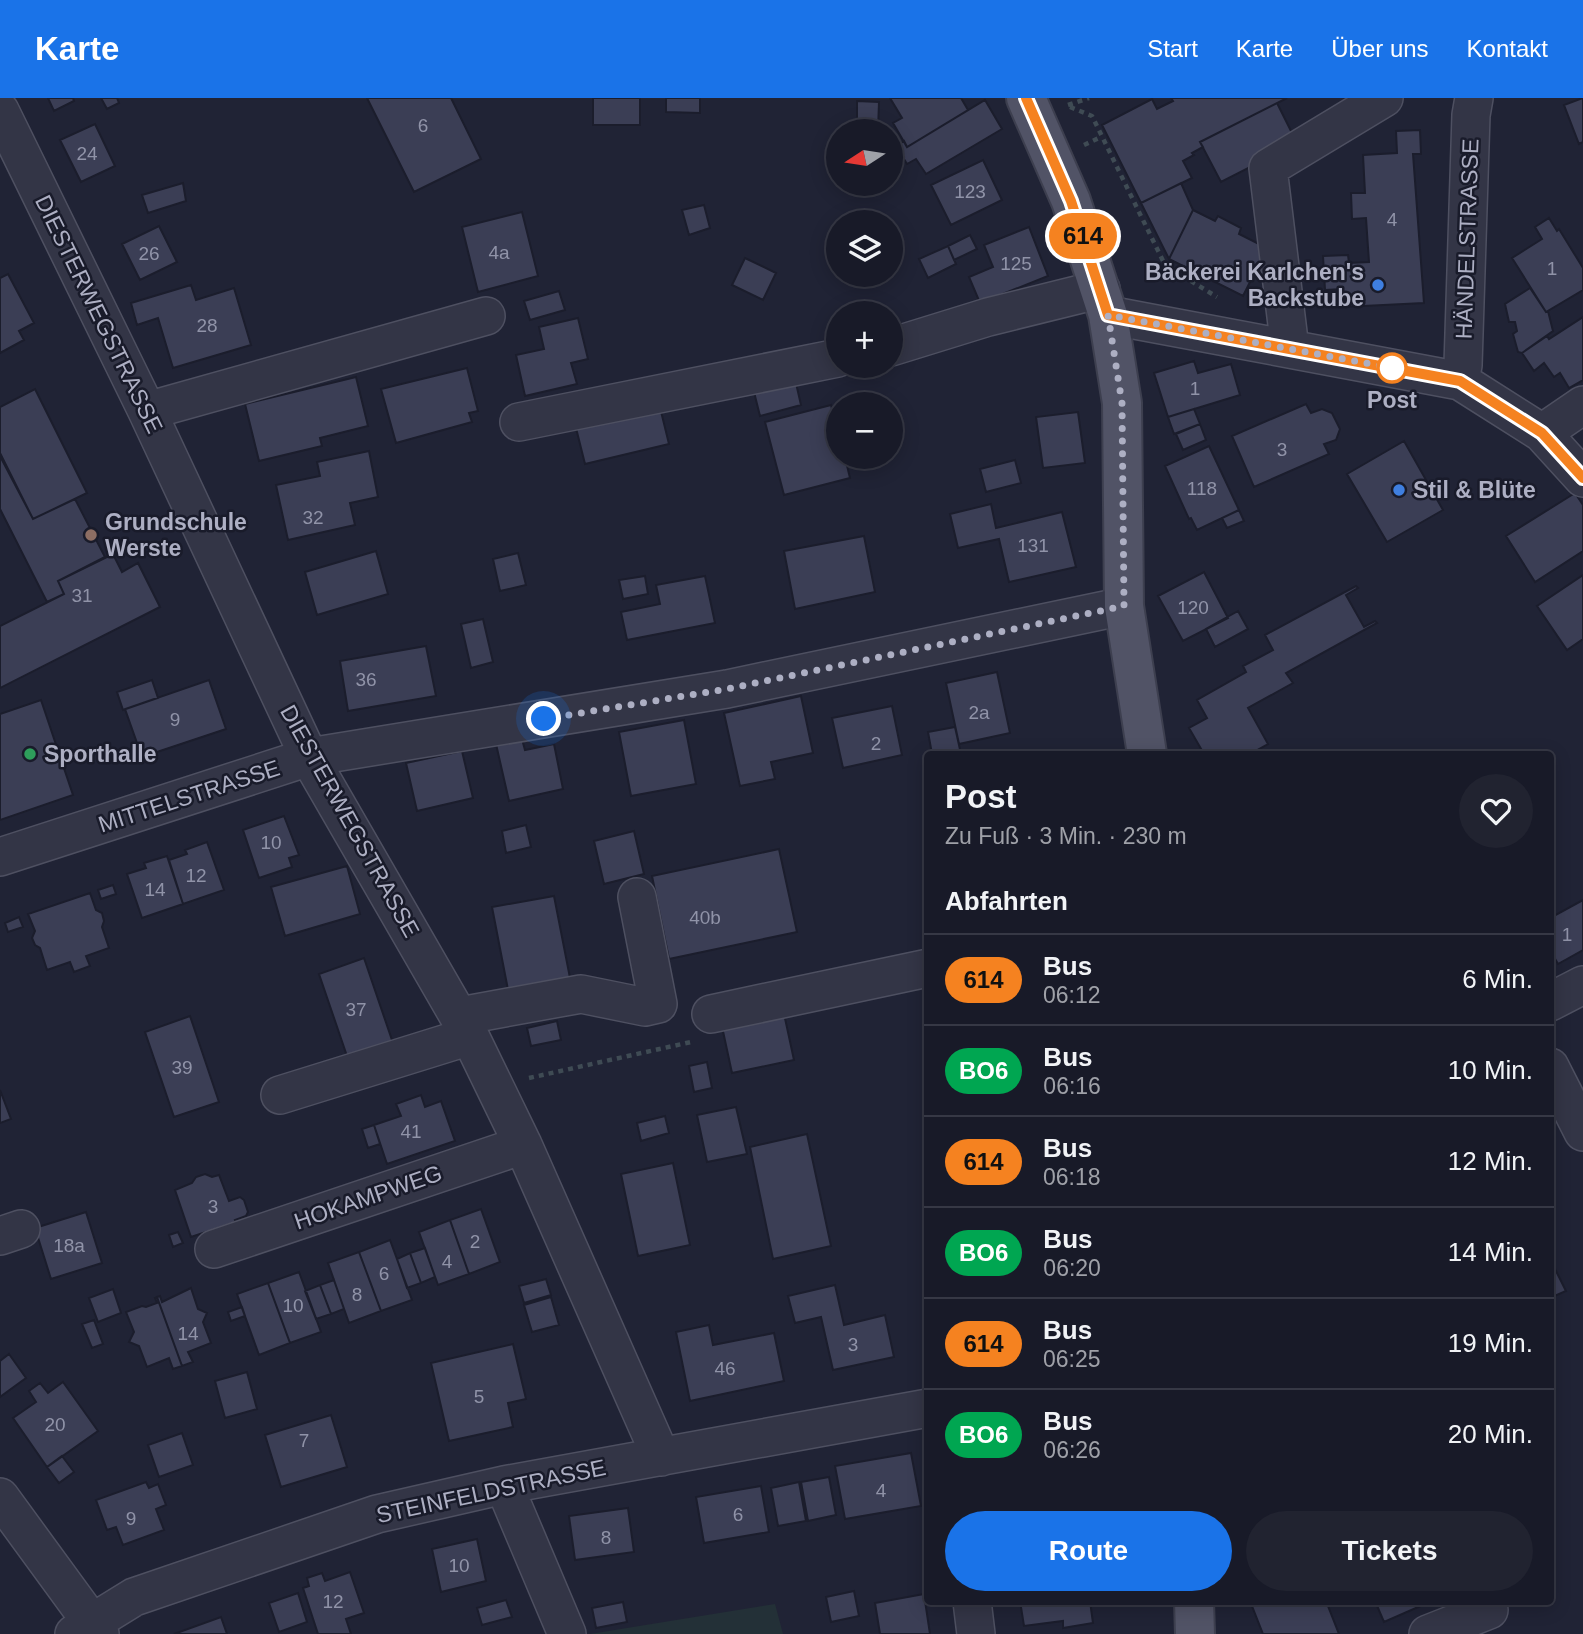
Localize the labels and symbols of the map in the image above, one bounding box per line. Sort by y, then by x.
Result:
house number: 6 [418,115,428,136]
north arrow [826,119,903,196]
street label: HÄNDELSTRASSE [1451,138,1483,340]
house number: 24 [76,143,98,164]
house number: 123 [954,181,986,202]
street label: DIESTERWEGSTRASSE [30,191,168,437]
house number: 4 [1387,209,1398,230]
line badge: 614 [1043,213,1123,259]
house number: 4a [488,242,510,263]
house number: 26 [138,243,160,264]
house number: 125 [1000,253,1032,274]
house number: 1 [1547,258,1557,279]
place label: Bäckerei Karlchen's Backstube [1145,259,1364,311]
marker: Bäckerei Karlchen's Backstube [1370,277,1386,293]
house number: 28 [196,315,218,336]
marker: Post [1377,353,1407,383]
house number: 1 [1190,378,1200,399]
place label: Post [1367,387,1417,413]
house number: 3 [1277,439,1287,460]
place label: Stil & Blüte [1413,477,1536,503]
house number: 118 [1187,478,1217,499]
marker: Stil & Blüte [1391,482,1407,498]
house number: 32 [302,507,324,528]
place label: Grundschule Werste [105,509,247,561]
marker: Grundschule Werste [83,527,99,543]
house number: 131 [1017,535,1049,556]
house number: 31 [71,585,93,606]
house number: 120 [1177,597,1209,618]
house number: 36 [355,669,377,690]
street label: DIESTERWEGSTRASSE [275,700,425,942]
your location [526,701,561,736]
house number: 2a [968,702,990,723]
house number: 9 [170,709,180,730]
house number: 2 [871,733,881,754]
place label: Sporthalle [44,741,156,767]
marker: Sporthalle [22,746,38,762]
street label: MITTELSTRASSE [95,754,283,838]
house number: 10 [260,832,282,853]
house number: 12 [185,865,207,886]
house number: 14 [144,879,166,900]
house number: 40b [689,907,721,928]
house number: 1 [1562,924,1572,945]
house number: 37 [345,999,367,1020]
house number: 39 [171,1057,193,1078]
house number: 41 [400,1121,422,1142]
street label: HOKAMPWEG [291,1160,445,1234]
house number: 3 [208,1196,218,1217]
house number: 2 [470,1231,480,1252]
house number: 18a [53,1235,85,1256]
house number: 4 [442,1251,453,1272]
house number: 6 [379,1263,389,1284]
house number: 8 [352,1284,362,1305]
house number: 10 [282,1295,304,1316]
house number: 14 [177,1323,199,1344]
house number: 3 [848,1334,858,1355]
house number: 46 [714,1358,736,1379]
house number: 5 [474,1386,484,1407]
house number: 20 [44,1414,66,1435]
house number: 7 [299,1430,309,1451]
street label: STEINFELDSTRASSE [374,1454,608,1528]
house number: 4 [876,1480,887,1501]
house number: 6 [733,1504,743,1525]
house number: 9 [126,1508,136,1529]
house number: 8 [601,1527,611,1548]
house number: 10 [448,1555,470,1576]
house number: 12 [322,1591,344,1612]

